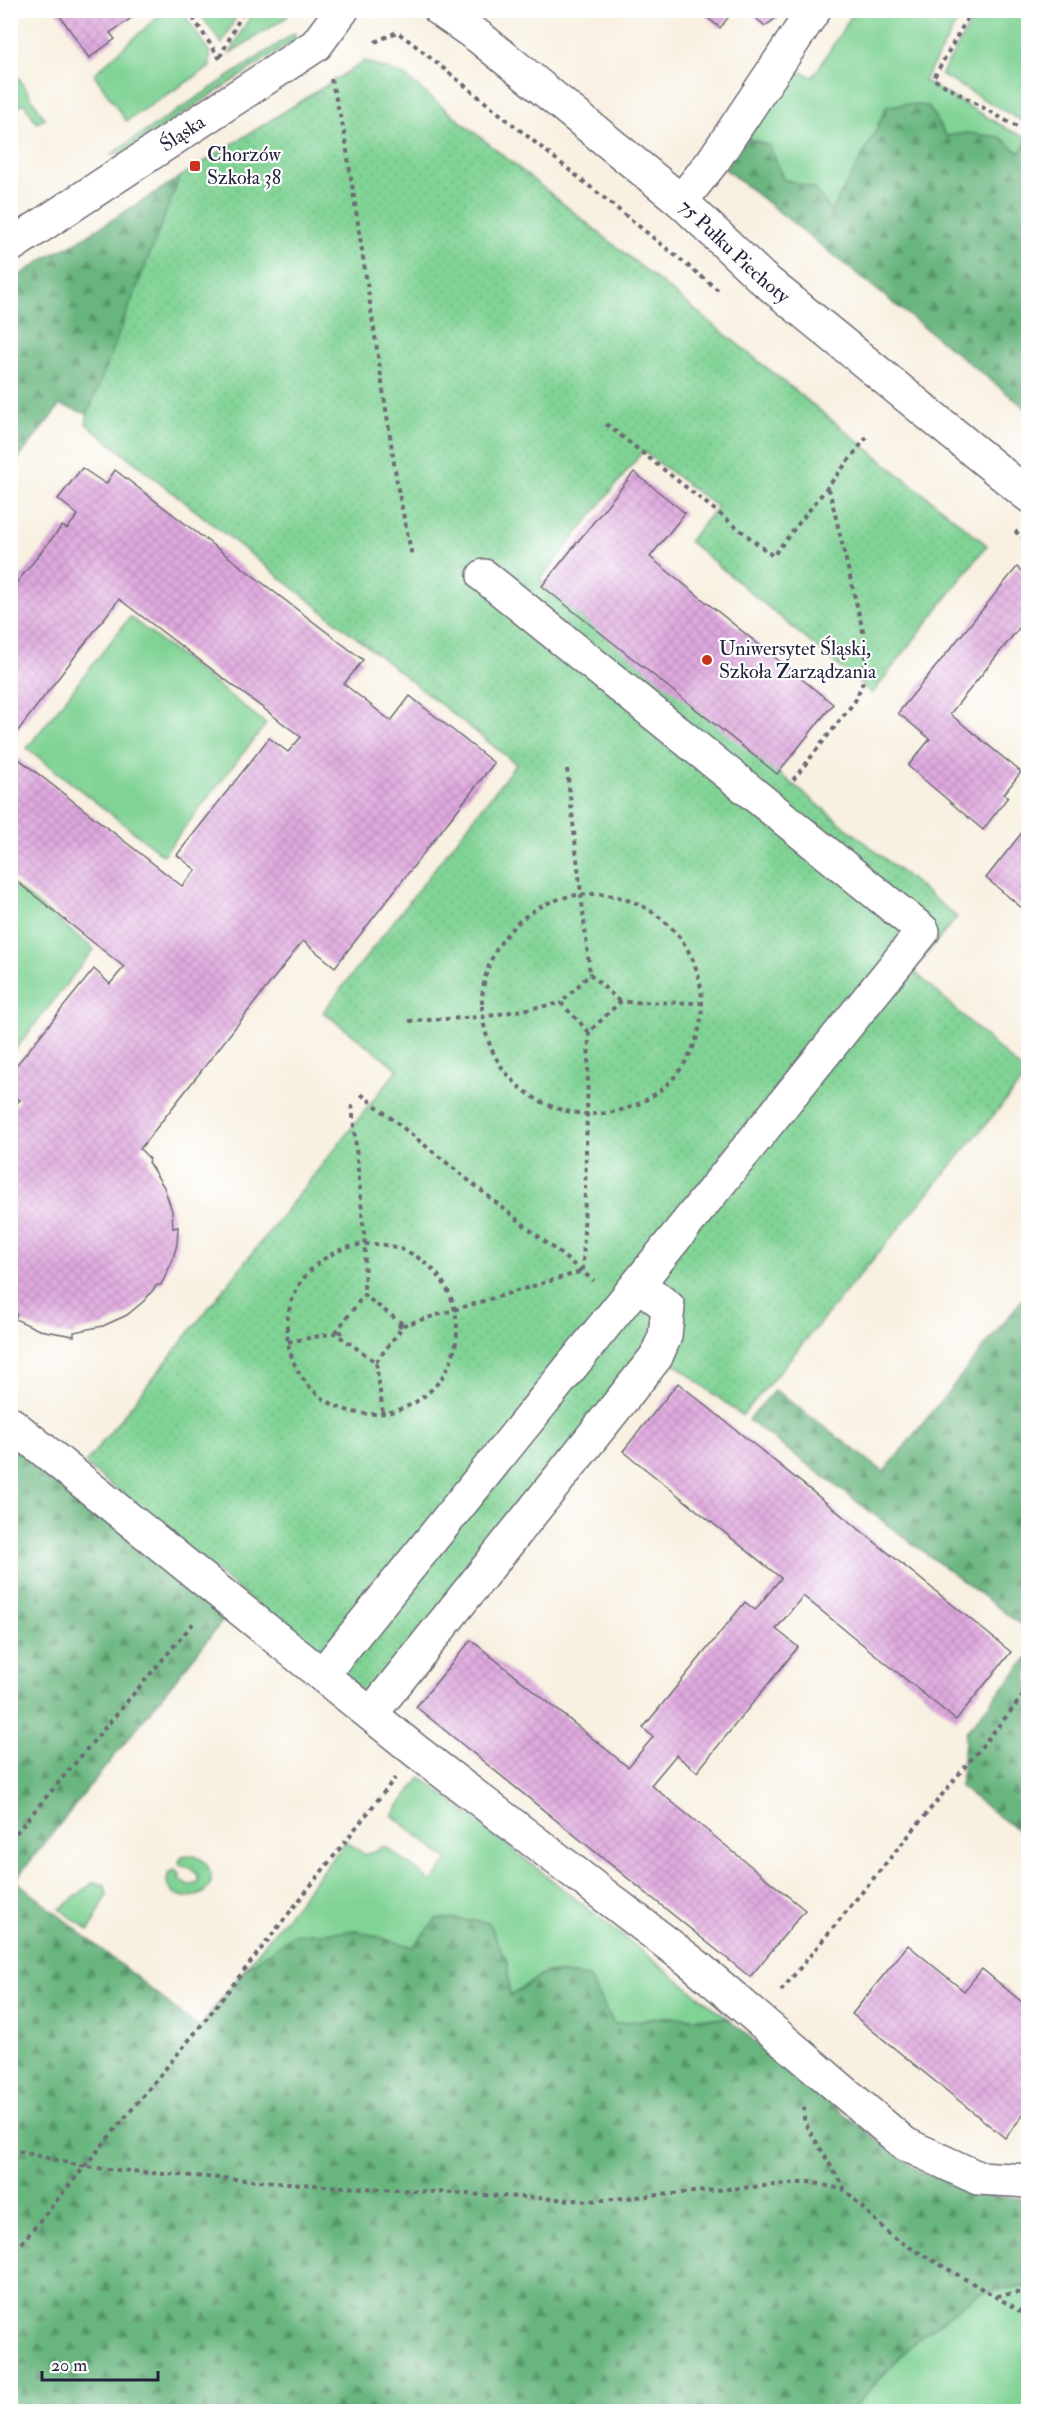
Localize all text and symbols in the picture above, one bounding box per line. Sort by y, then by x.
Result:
street label: Śląska [154,109,210,157]
place label: Chorzów Szkoła 38 [207,142,281,190]
marker: Chorzów Szkoła 38 [188,159,202,173]
street label: 75 Pułku Piechoty [674,194,796,309]
place label: Uniwersytet Śląski, Szkoła Zarządzania [719,635,877,684]
marker: Uniwersytet Śląski, Szkoła Zarządzania [700,653,714,667]
scale bar [42,2344,158,2382]
text: 20 m [51,2354,87,2377]

